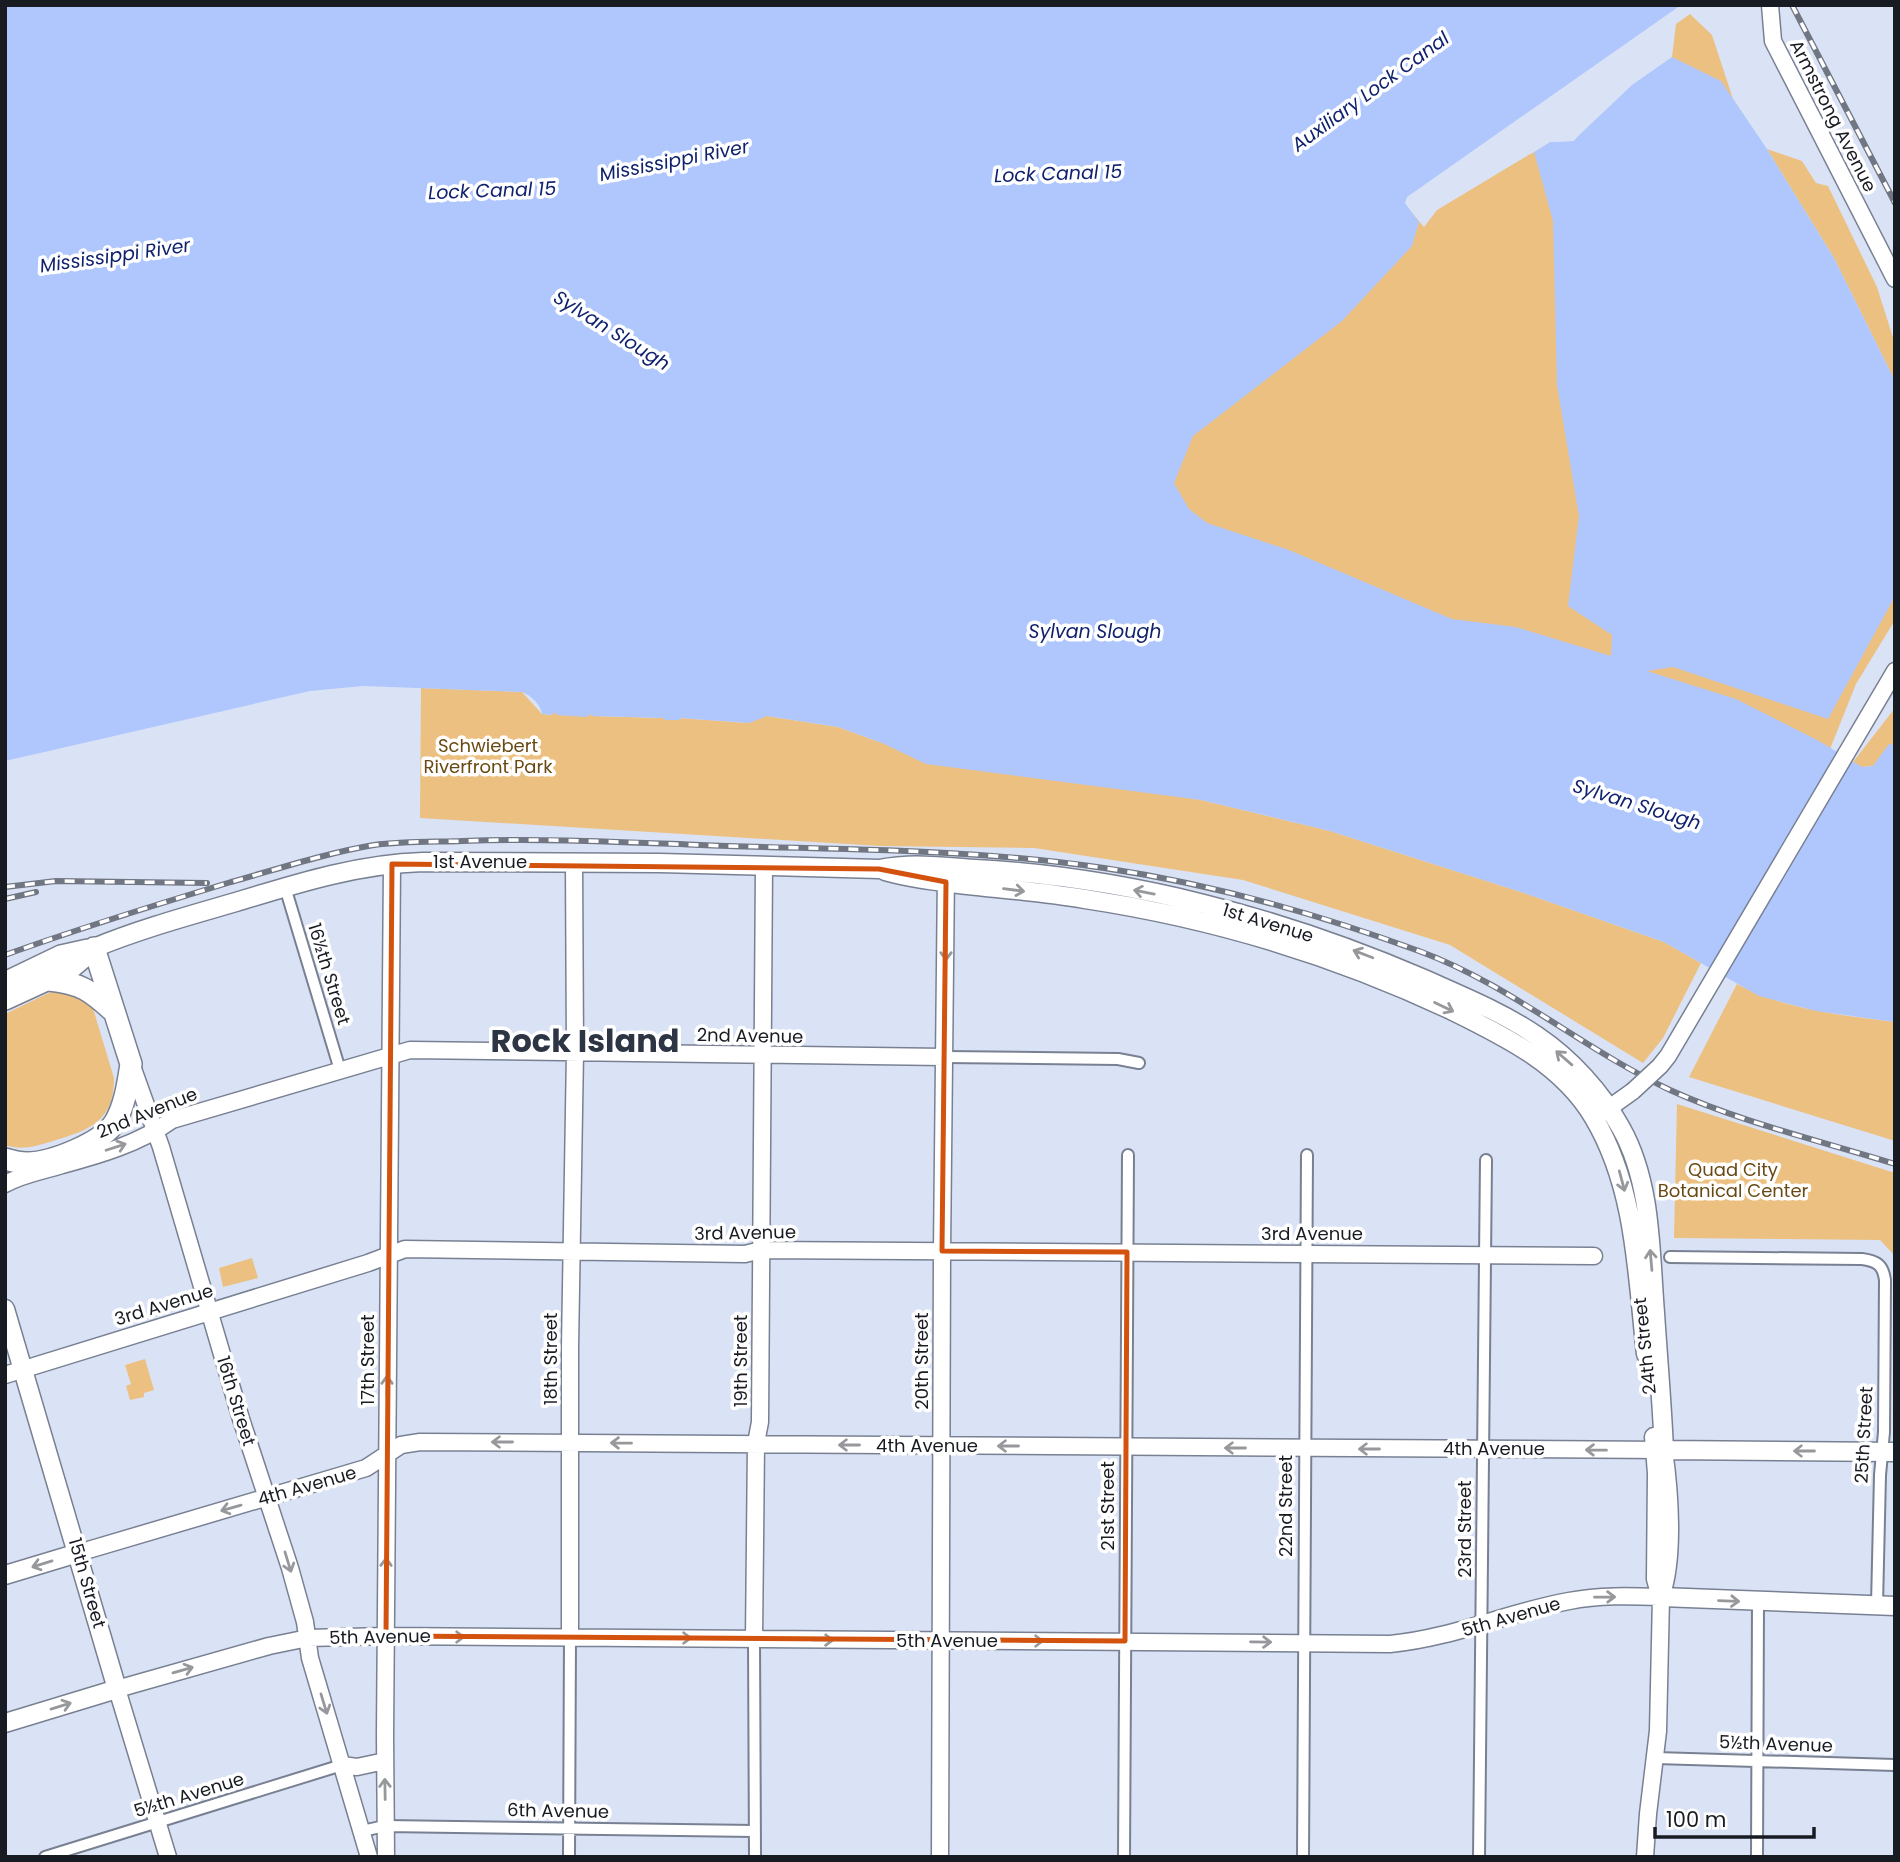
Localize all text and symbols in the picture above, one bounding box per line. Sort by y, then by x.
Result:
water label: Auxiliary Lock Canal [1285,25,1455,158]
street label: Armstrong Avenue [1784,35,1883,196]
water label: Mississippi River [597,133,752,188]
water label: Lock Canal 15 [993,158,1123,189]
water label: Lock Canal 15 [427,175,557,206]
water label: Mississippi River [38,231,193,279]
water label: Sylvan Slough [548,284,675,377]
water label: Sylvan Slough [1029,618,1161,645]
park label: Schwiebert Riverfront Park [424,733,553,779]
water label: Sylvan Slough [1569,772,1704,837]
street label: 1st Avenue [433,849,527,874]
one-way arrow [1002,884,1025,897]
one-way arrow [1133,884,1156,898]
street label: 1st Avenue [1219,897,1317,948]
street label: 16½th Street [302,920,357,1028]
one-way arrow [939,939,953,962]
one-way arrow [1352,947,1374,959]
one-way arrow [1433,1001,1454,1014]
district label: Rock Island [491,1018,679,1063]
street label: 2nd Avenue [697,1022,803,1049]
one-way arrow [1555,1050,1573,1066]
street label: 2nd Avenue [93,1081,201,1144]
one-way arrow [105,1140,127,1152]
park label: Quad City Botanical Center [1658,1157,1809,1203]
one-way arrow [1616,1169,1629,1191]
street label: 3rd Avenue [694,1219,796,1246]
street label: 3rd Avenue [1261,1221,1363,1246]
one-way arrow [1644,1249,1657,1272]
street label: 3rd Avenue [111,1278,216,1331]
street label: 24th Street [1627,1296,1662,1396]
street label: 20th Street [909,1312,934,1410]
street label: 18th Street [538,1313,563,1405]
street label: 17th Street [355,1314,380,1406]
street label: 19th Street [728,1315,753,1407]
street label: 16th Street [211,1353,262,1449]
one-way arrow [380,1375,394,1398]
street label: 25th Street [1848,1386,1879,1484]
street label: 4th Avenue [876,1433,978,1458]
one-way arrow [491,1435,514,1449]
street label: 4th Avenue [1443,1436,1545,1461]
one-way arrow [610,1437,633,1450]
one-way arrow [837,1439,860,1452]
one-way arrow [997,1439,1020,1453]
one-way arrow [1224,1441,1247,1455]
one-way arrow [1357,1442,1380,1456]
one-way arrow [1585,1443,1608,1457]
one-way arrow [1793,1444,1816,1458]
street label: 22nd Street [1273,1455,1298,1557]
street label: 4th Avenue [254,1459,359,1512]
street label: 21st Street [1095,1461,1120,1551]
street label: 23rd Street [1452,1480,1477,1578]
one-way arrow [220,1502,243,1515]
street label: 15th Street [63,1535,112,1631]
one-way arrow [283,1551,296,1573]
one-way arrow [379,1557,393,1580]
one-way arrow [31,1559,53,1572]
street label: 5th Avenue [1458,1590,1563,1643]
one-way arrow [1593,1590,1616,1604]
one-way arrow [1717,1594,1740,1607]
street label: 5th Avenue [329,1623,431,1650]
street label: 5th Avenue [896,1628,998,1653]
one-way arrow [442,1630,465,1644]
one-way arrow [670,1631,693,1645]
one-way arrow [811,1633,834,1647]
one-way arrow [1021,1634,1044,1648]
one-way arrow [1249,1636,1272,1649]
one-way arrow [172,1663,194,1676]
one-way arrow [319,1693,332,1715]
one-way arrow [50,1699,72,1711]
street label: 5½th Avenue [1719,1729,1833,1758]
street label: 5½th Avenue [131,1766,247,1823]
one-way arrow [378,1777,392,1800]
scale bar [1655,1796,1814,1840]
street label: 6th Avenue [507,1797,609,1824]
text: 100 m [1666,1805,1726,1834]

